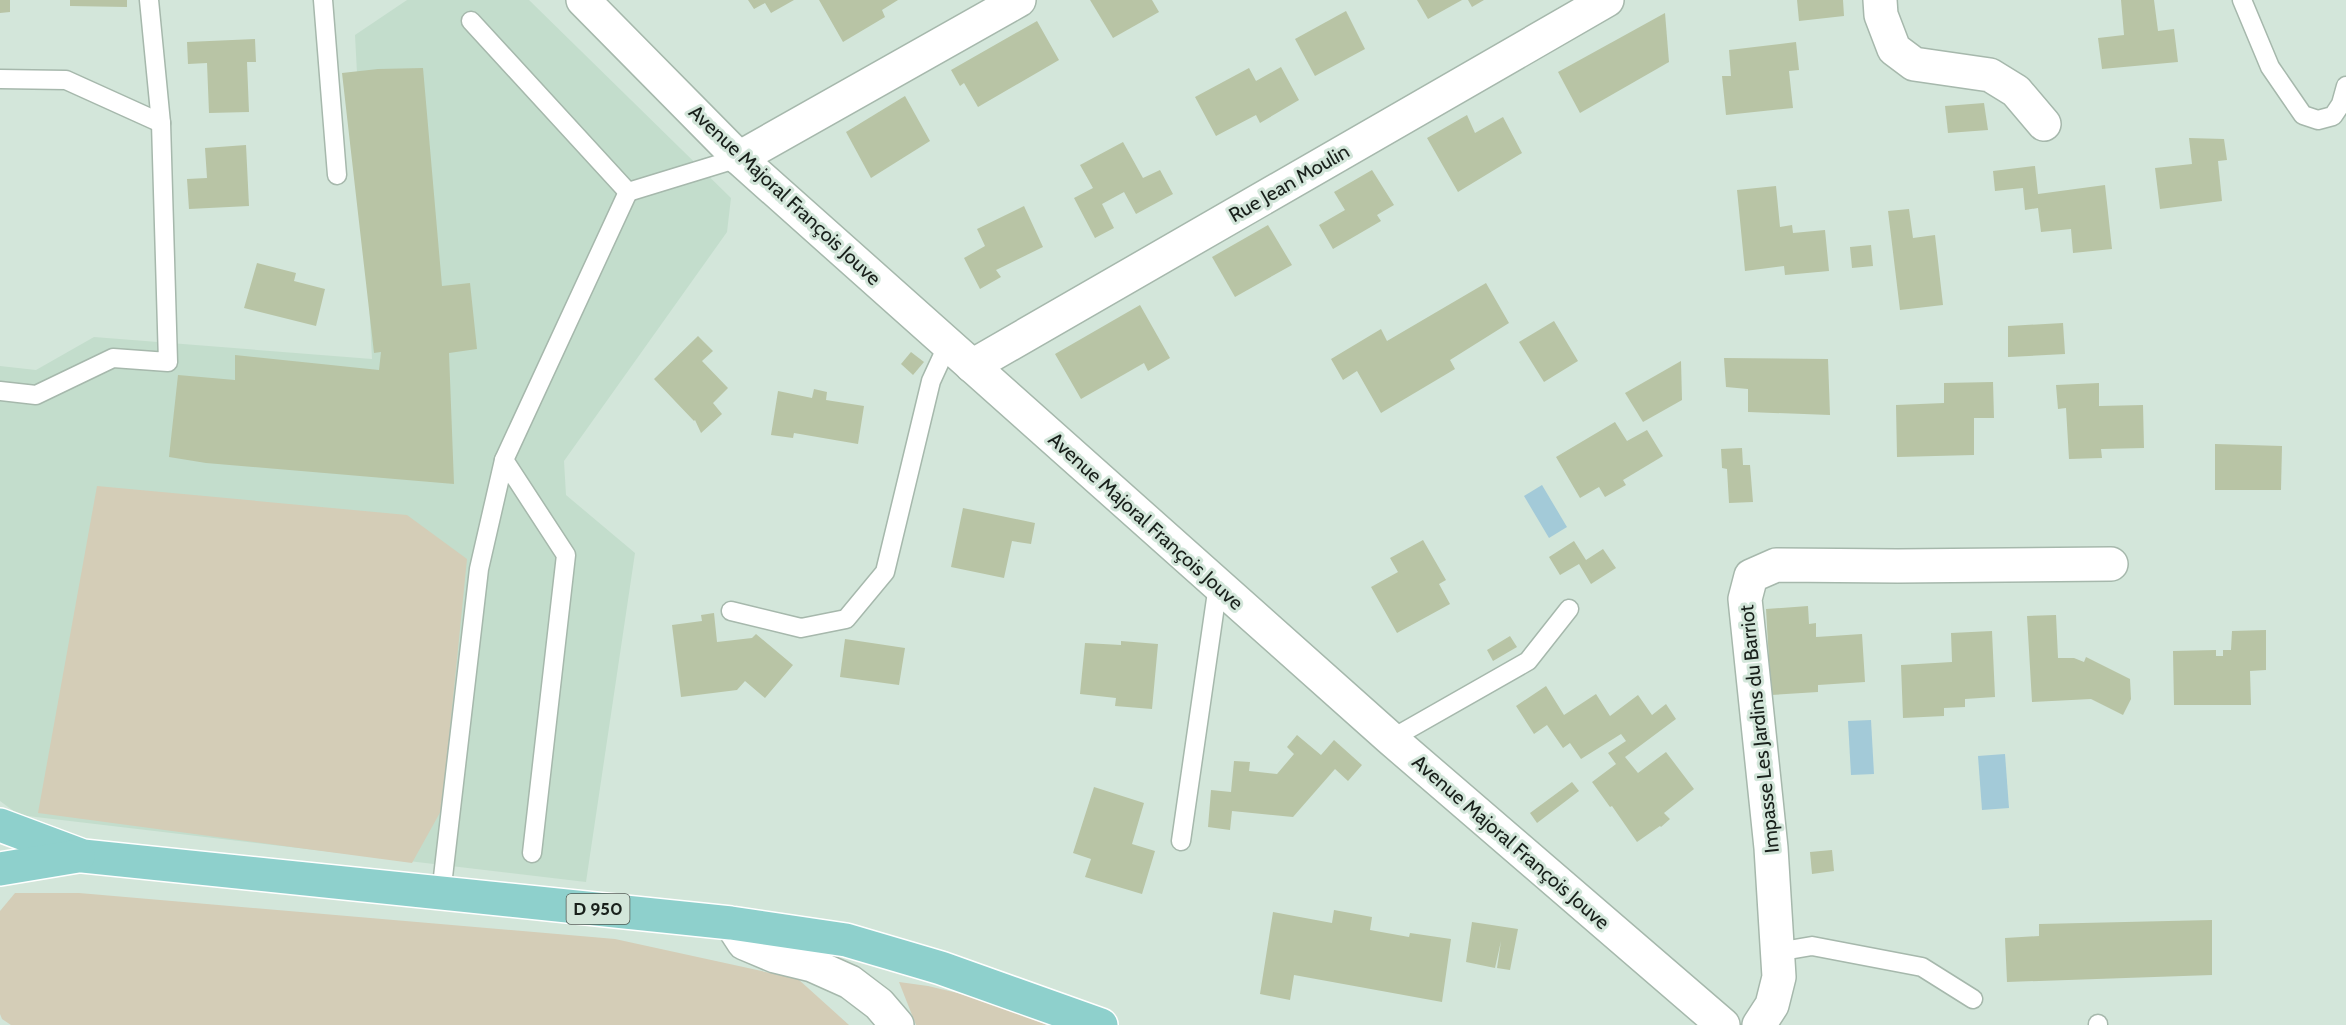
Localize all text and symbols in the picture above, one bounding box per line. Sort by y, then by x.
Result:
street label: Avenue Majoral François Jouve [684,100,886,290]
street label: Rue Jean Moulin [1225,139,1353,227]
street label: Avenue Majoral François Jouve [1044,427,1248,615]
street label: Impasse Les Jardins du Barriot [1734,604,1784,854]
street label: Avenue Majoral François Jouve [1407,750,1615,934]
road number: D 950 [566,894,630,924]

